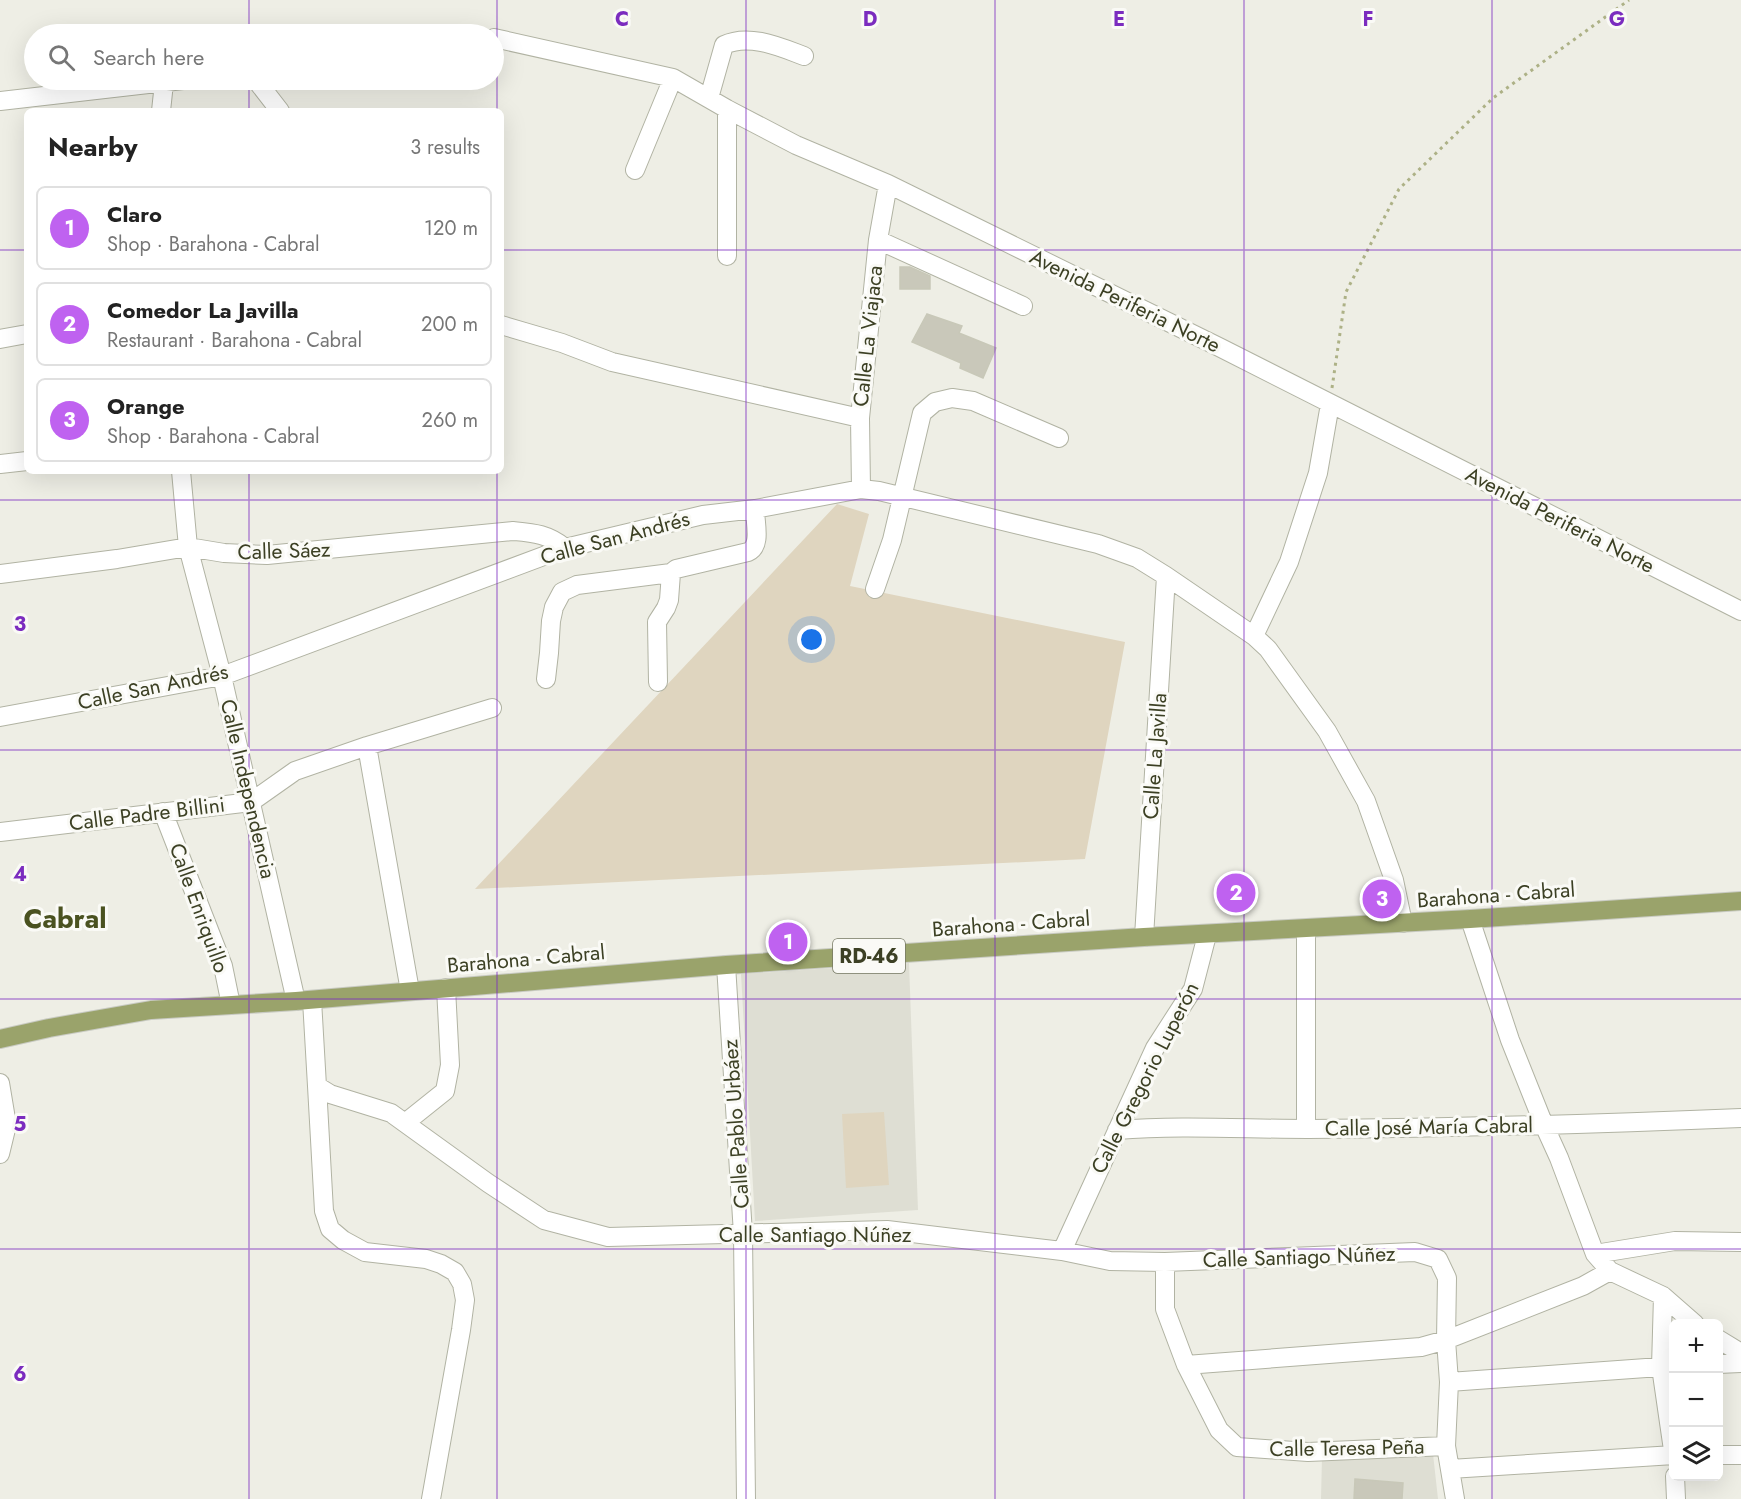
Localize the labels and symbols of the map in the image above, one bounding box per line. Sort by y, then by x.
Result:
text: C [615,5,629,34]
text: D [863,5,877,34]
text: E [1113,5,1125,34]
text: F [1362,5,1374,34]
text: G [1609,5,1625,34]
street label: Avenida Periferia Norte [1025,242,1225,360]
street label: Calle La Viajaca [846,264,890,408]
street label: Avenida Periferia Norte [1460,459,1660,581]
street label: Calle San Andrés [537,504,693,572]
street label: Calle Sáez [237,534,331,568]
text: 3 [14,610,26,639]
your location [797,625,826,654]
street label: Calle San Andrés [75,656,231,718]
street label: Calle La Javilla [1136,692,1174,820]
street label: Calle Independencia [213,696,283,882]
street label: Calle Padre Billini [67,790,227,838]
street label: Calle Enriquillo [162,839,236,977]
text: 4 [13,860,27,889]
pin: 2 [1216,870,1256,916]
street label: Barahona - Cabral [1416,875,1576,915]
pin: 3 [1362,876,1402,922]
district label: Cabral [23,899,107,938]
street label: Barahona - Cabral [931,904,1091,944]
pin: 1 [768,920,808,964]
street label: Barahona - Cabral [446,937,606,981]
road number: RD-46 [833,939,905,973]
street label: Calle Gregorio Luperón [1084,977,1206,1179]
street label: Calle Pablo Urbáez [715,1038,757,1210]
text: 5 [14,1110,27,1139]
street label: Calle José María Cabral [1325,1110,1533,1144]
street label: Calle Santiago Núñez [719,1220,912,1250]
street label: Calle Santiago Núñez [1202,1239,1396,1275]
text: 6 [13,1360,27,1389]
street label: Calle Teresa Peña [1269,1432,1425,1464]

